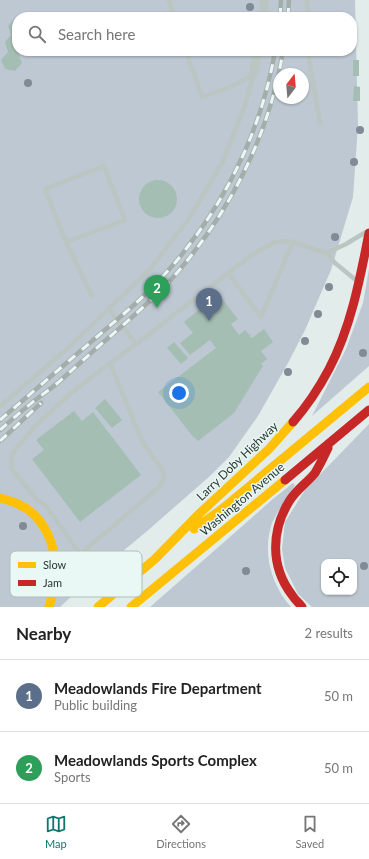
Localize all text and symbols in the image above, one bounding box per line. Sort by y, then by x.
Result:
search box [12,12,357,56]
icon: search [26,23,48,45]
text: Search here [58,25,135,43]
north arrow [273,68,309,104]
pin: 2 [144,275,170,308]
pin: 1 [196,288,222,321]
your location [169,383,189,403]
street label: Larry Doby Highway [193,418,281,504]
street label: Washington Avenue [197,459,287,539]
legend [10,551,142,597]
text: Slow [43,558,67,571]
map controls [321,559,357,595]
button: locate [321,559,357,595]
text: Jam [43,576,62,589]
text: Nearby [16,623,71,644]
text: 2 results [305,625,353,641]
text: Meadowlands Fire Department [54,679,262,697]
text: 1 [25,688,33,704]
text: 50 m [324,688,353,704]
text: Public building [54,697,137,713]
text: Meadowlands Sports Complex [54,751,257,769]
text: 2 [25,760,33,776]
text: 50 m [324,760,353,776]
text: Sports [54,769,91,785]
tab: Map [45,813,67,850]
tab: Directions [156,813,206,850]
tab: Saved [295,813,324,850]

